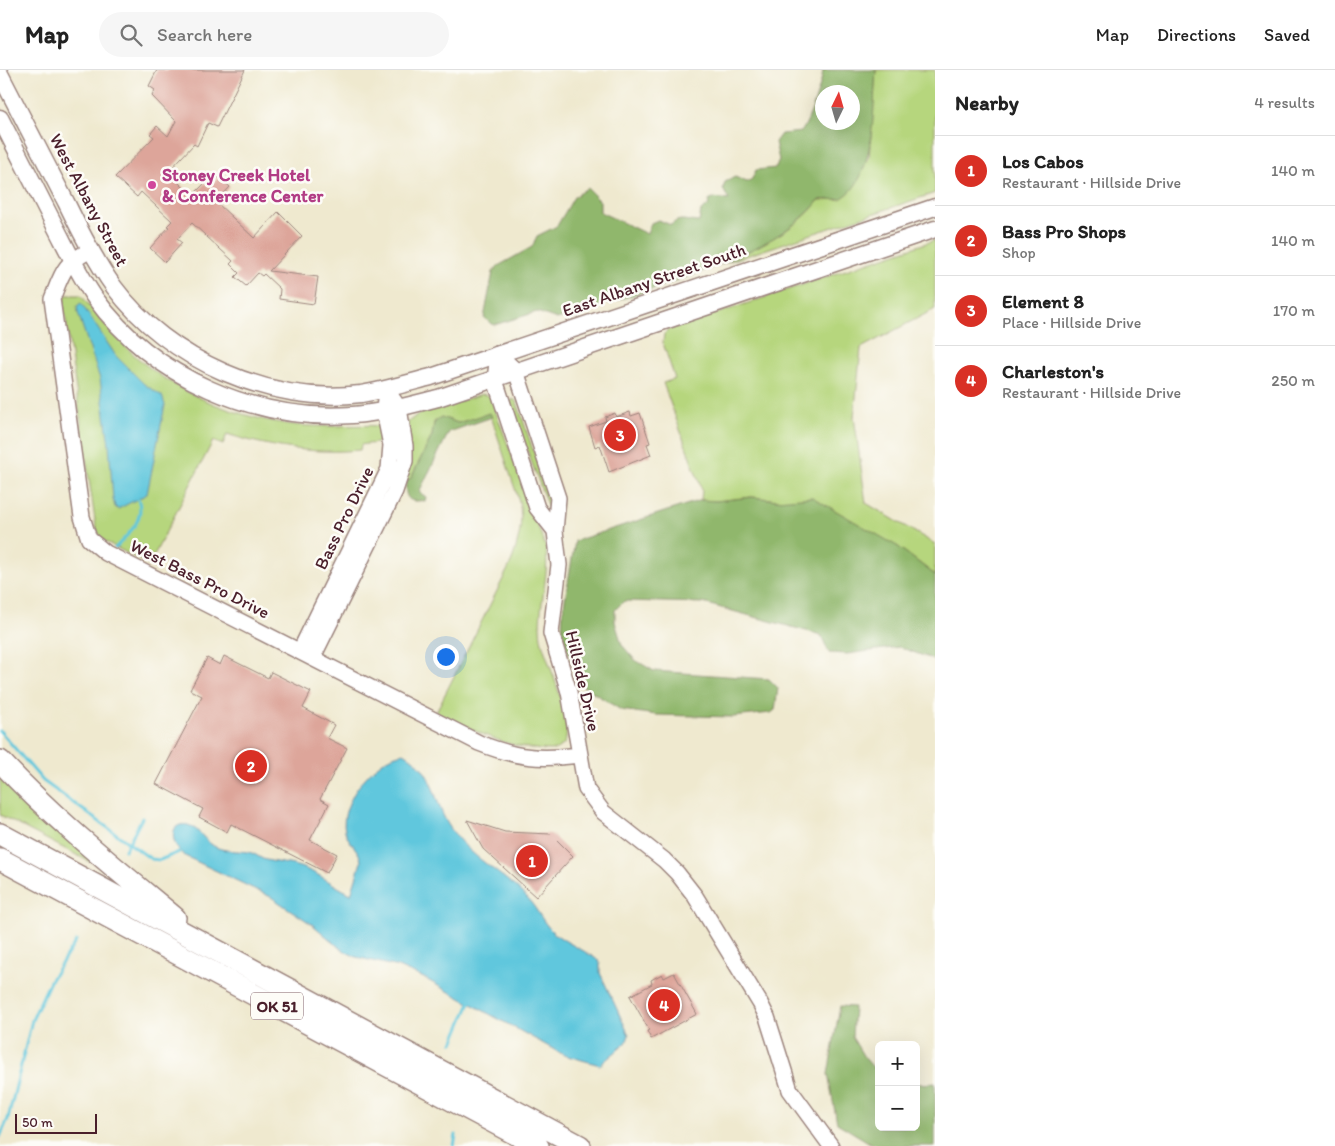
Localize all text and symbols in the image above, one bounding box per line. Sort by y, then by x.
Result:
search box [99,12,449,57]
text: Map [25,20,69,49]
icon: search [117,21,145,49]
text: Search here [157,23,252,46]
text: Map [1096,24,1129,46]
text: Directions [1157,24,1236,46]
text: Saved [1264,24,1310,46]
north arrow [815,85,860,130]
text: Nearby [955,90,1019,115]
text: 4 results [1254,93,1315,112]
street label: West Albany Street [45,130,133,270]
text: Los Cabos [1002,150,1084,173]
text: 1 [967,161,975,180]
text: 140 m [1271,161,1315,180]
place label: Stoney Creek Hotel & Conference Center [162,164,325,207]
text: Restaurant · Hillside Drive [1002,173,1181,192]
marker: Stoney Creek Hotel & Conference Center [146,179,158,191]
text: Bass Pro Shops [1002,220,1126,243]
text: 2 [967,231,975,250]
text: 140 m [1271,231,1315,250]
street label: East Albany Street South [559,238,749,322]
text: Shop [1002,243,1036,262]
text: Element 8 [1002,290,1084,313]
text: 3 [967,301,975,320]
text: 170 m [1273,301,1315,320]
text: Place · Hillside Drive [1002,313,1141,332]
text: Charleston's [1002,360,1104,383]
text: 4 [966,371,976,390]
text: 250 m [1271,371,1315,390]
text: Restaurant · Hillside Drive [1002,383,1181,402]
pin: 3 [604,416,636,454]
street label: Bass Pro Drive [310,463,378,573]
street label: West Bass Pro Drive [127,534,273,624]
street label: Hillside Drive [561,628,605,734]
your location [433,644,459,670]
pin: 2 [235,747,267,785]
pin: 1 [516,842,548,880]
pin: 4 [648,986,680,1024]
road number: OK 51 [251,992,303,1019]
map controls [875,1041,920,1131]
button: + [875,1041,920,1086]
button: − [875,1086,920,1131]
scale bar [15,1111,98,1134]
text: 50 m [22,1114,53,1131]

